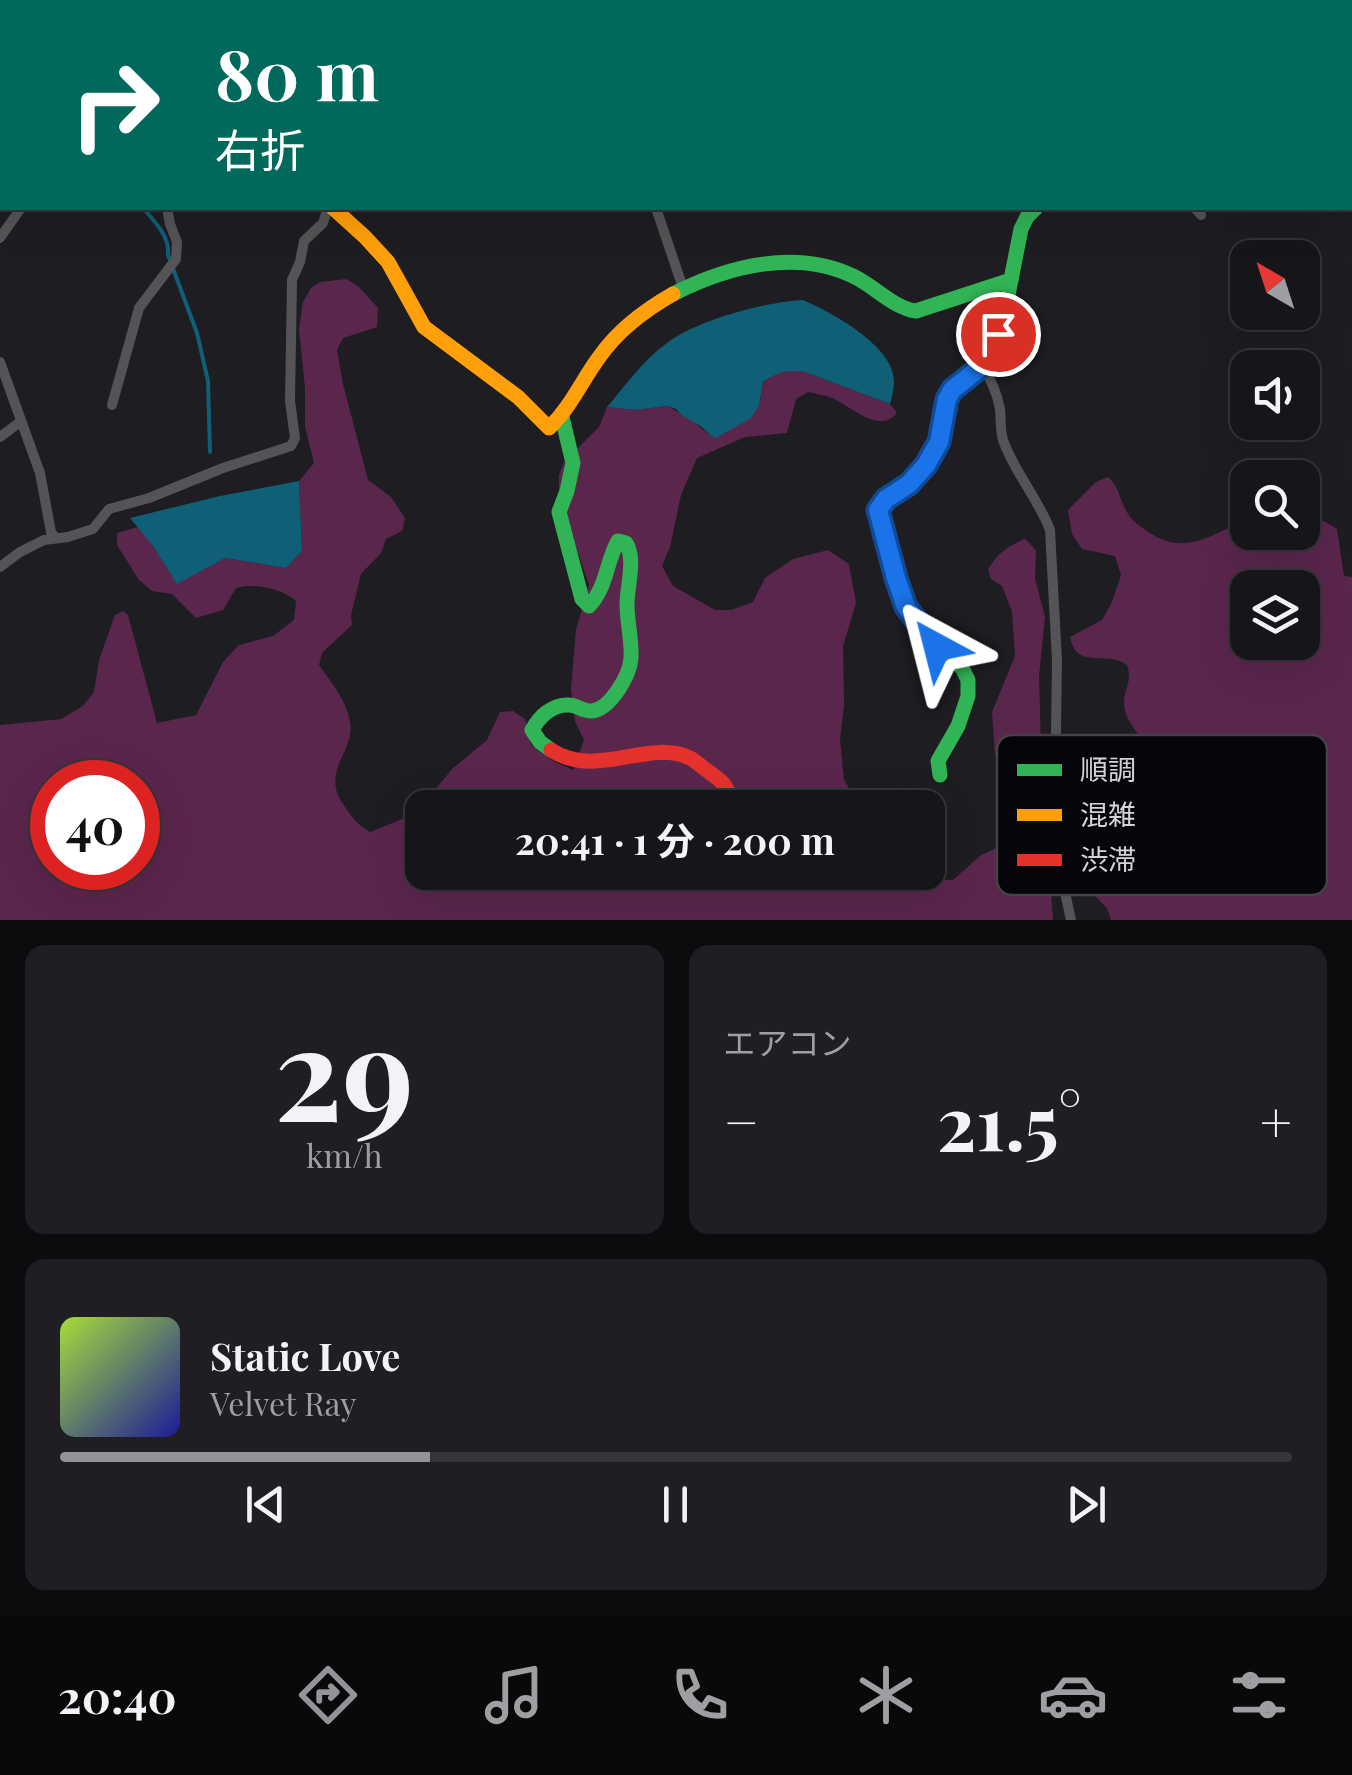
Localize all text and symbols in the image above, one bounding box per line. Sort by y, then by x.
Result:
text: 80 m [215,25,379,119]
icon: right [50,40,180,170]
text: 右折 [215,118,305,178]
north arrow [1230,240,1320,330]
map controls [1230,240,1320,660]
pin [956,292,1041,377]
icon: arrive [971,307,1026,362]
button: sound [1230,350,1320,440]
button: search [1230,460,1320,550]
button: layers [1230,570,1320,660]
position arrow [885,595,989,699]
legend [997,735,1327,895]
text: 順調 [1080,750,1136,787]
speed limit sign: 40 [30,760,160,890]
text: 混雑 [1080,795,1136,832]
text: 20:41 · 1 分 · 200 m [515,814,835,865]
text: 渋滞 [1080,840,1136,877]
text: 29 [274,981,414,1155]
text: エアコン [724,1020,852,1063]
text: 21.5° [937,1070,1082,1170]
text: − [724,1083,759,1157]
text: + [1260,1083,1292,1157]
text: km/h [306,1133,383,1176]
text: Static Love [210,1330,400,1381]
text: Velvet Ray [210,1381,357,1424]
icon: previous [238,1477,293,1532]
icon: pause [648,1477,703,1532]
icon: next [1059,1477,1114,1532]
icon: directions [293,1660,363,1730]
icon: music [479,1660,549,1730]
icon: phone [665,1660,735,1730]
icon: climate [851,1660,921,1730]
icon: car [1038,1660,1108,1730]
icon: filters [1224,1660,1294,1730]
text: 20:40 [58,1665,177,1725]

